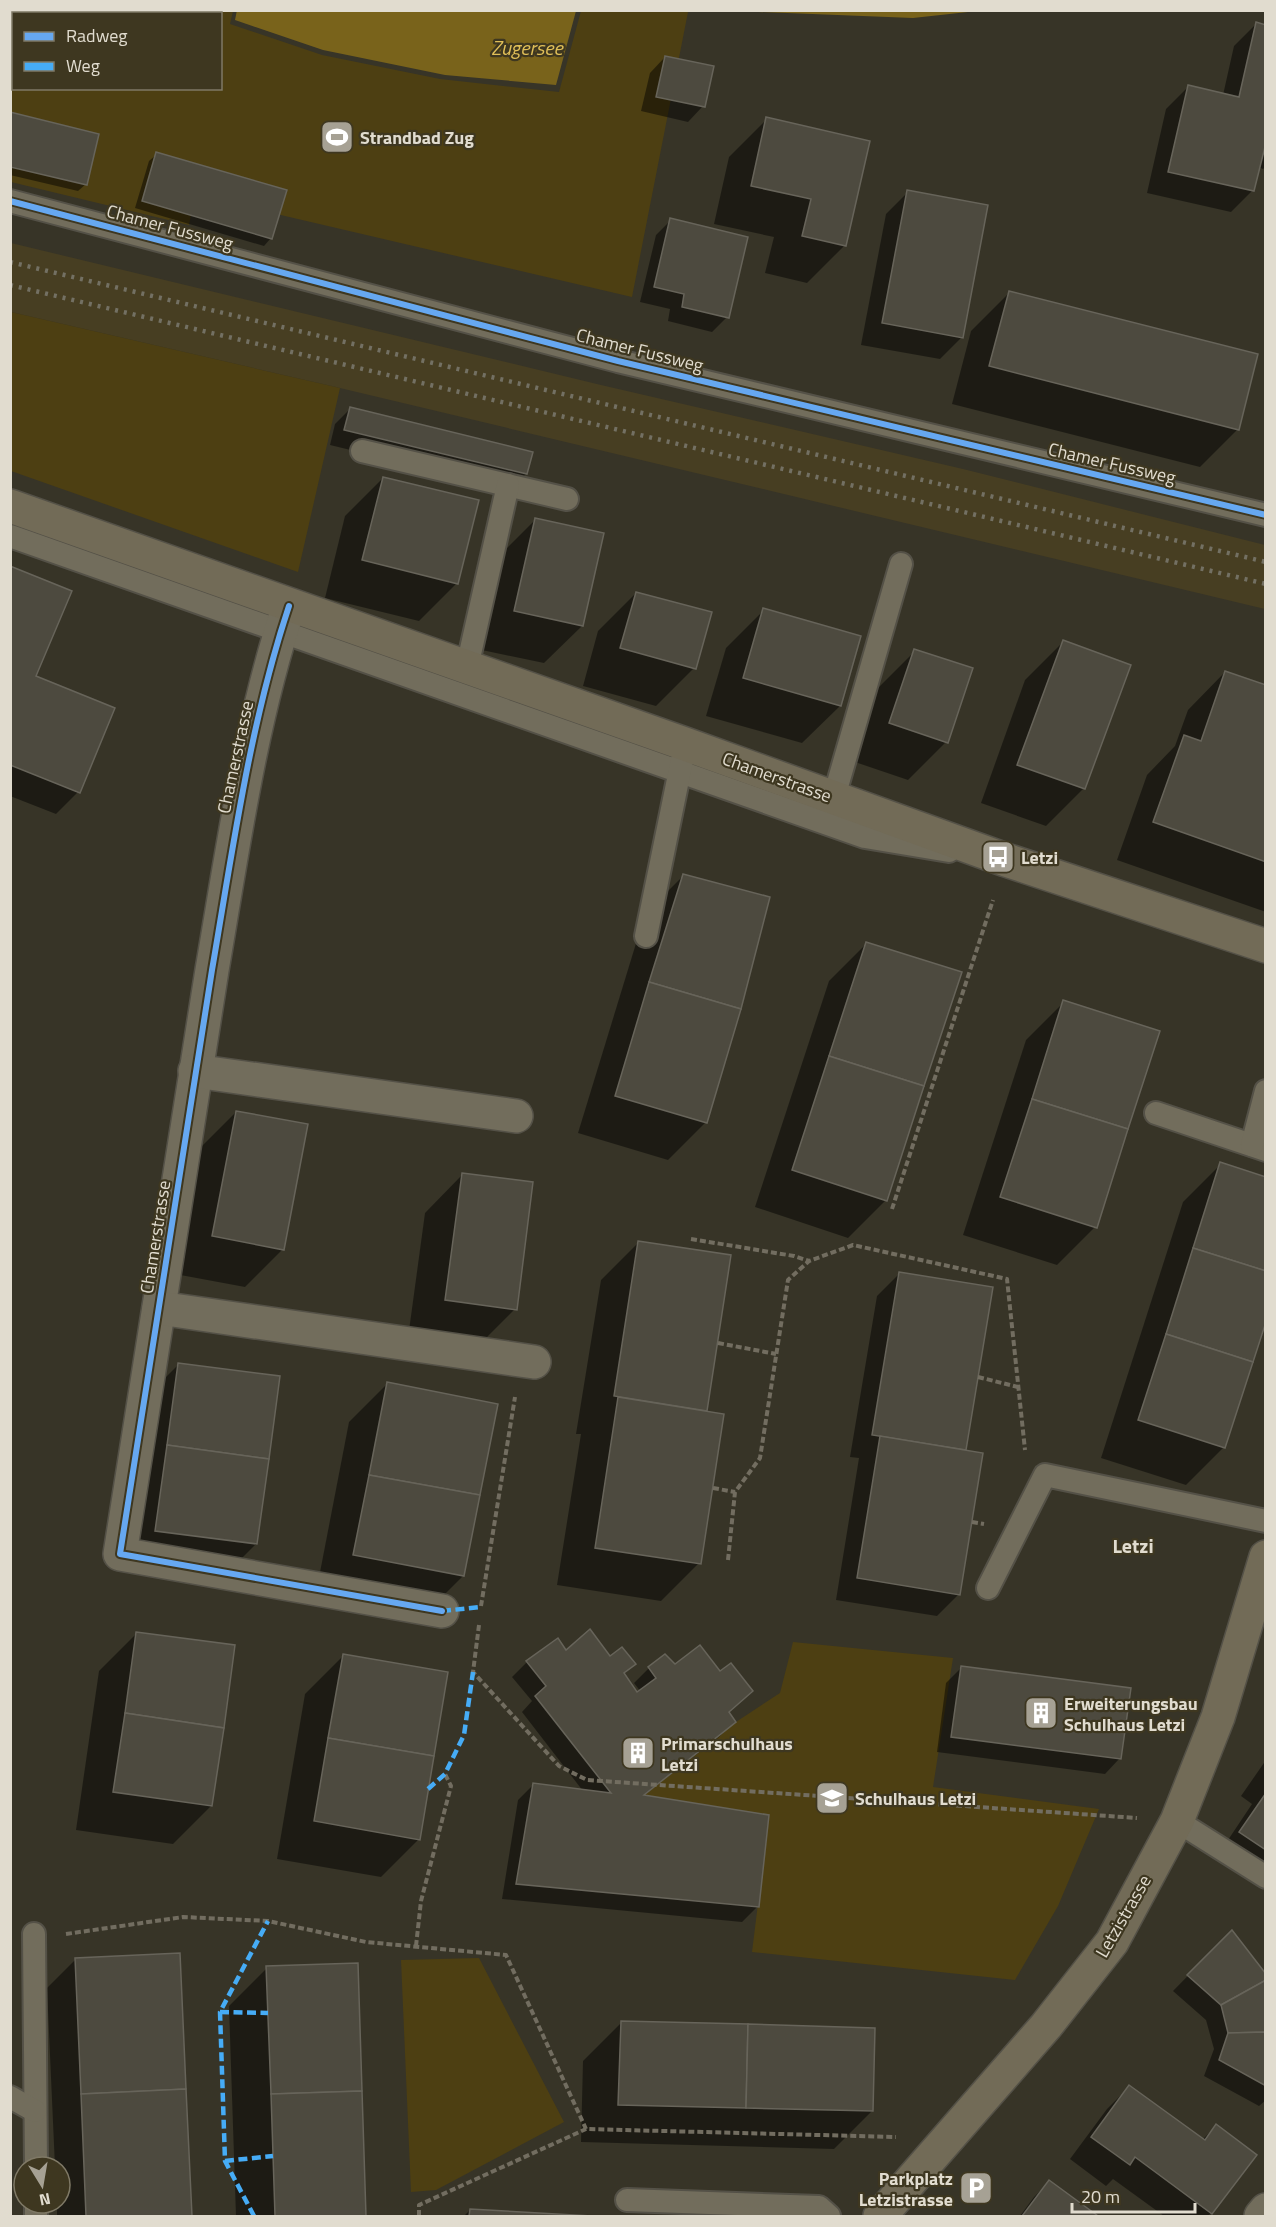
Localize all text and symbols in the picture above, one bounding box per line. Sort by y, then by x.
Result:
legend [12,12,222,90]
text: Radweg [66,22,128,49]
water label: Zugersee [491,32,565,63]
text: Weg [66,52,100,79]
sports icon: Strandbad Zug [319,119,355,155]
place label: Strandbad Zug [360,124,474,151]
street label: Chamer Fussweg [104,197,236,257]
street label: Chamer Fussweg [574,321,706,379]
street label: Chamer Fussweg [1046,435,1178,491]
street label: Chamerstrasse [210,698,260,816]
street label: Chamerstrasse [719,745,835,809]
bus stop icon: Letzi [980,839,1016,875]
place label: Letzi [1021,844,1058,871]
street label: Chamerstrasse [133,1178,177,1296]
district label: Letzi [1112,1530,1154,1561]
place label: Erweiterungsbau Schulhaus Letzi [1064,1690,1198,1738]
building icon: Erweiterungsbau Schulhaus Letzi [1023,1695,1059,1731]
place label: Primarschulhaus Letzi [661,1730,793,1778]
building icon: Primarschulhaus Letzi [620,1735,656,1771]
school or university icon: Schulhaus Letzi [814,1780,850,1816]
place label: Schulhaus Letzi [855,1785,976,1812]
street label: Letzistrasse [1088,1870,1158,1962]
north arrow [12,2155,72,2215]
place label: Parkplatz Letzistrasse [859,2165,953,2213]
parking icon: Parkplatz Letzistrasse [958,2170,994,2206]
scale bar [1072,2176,1195,2214]
text: 20 m [1081,2183,1120,2210]
text: N [37,2187,53,2213]

